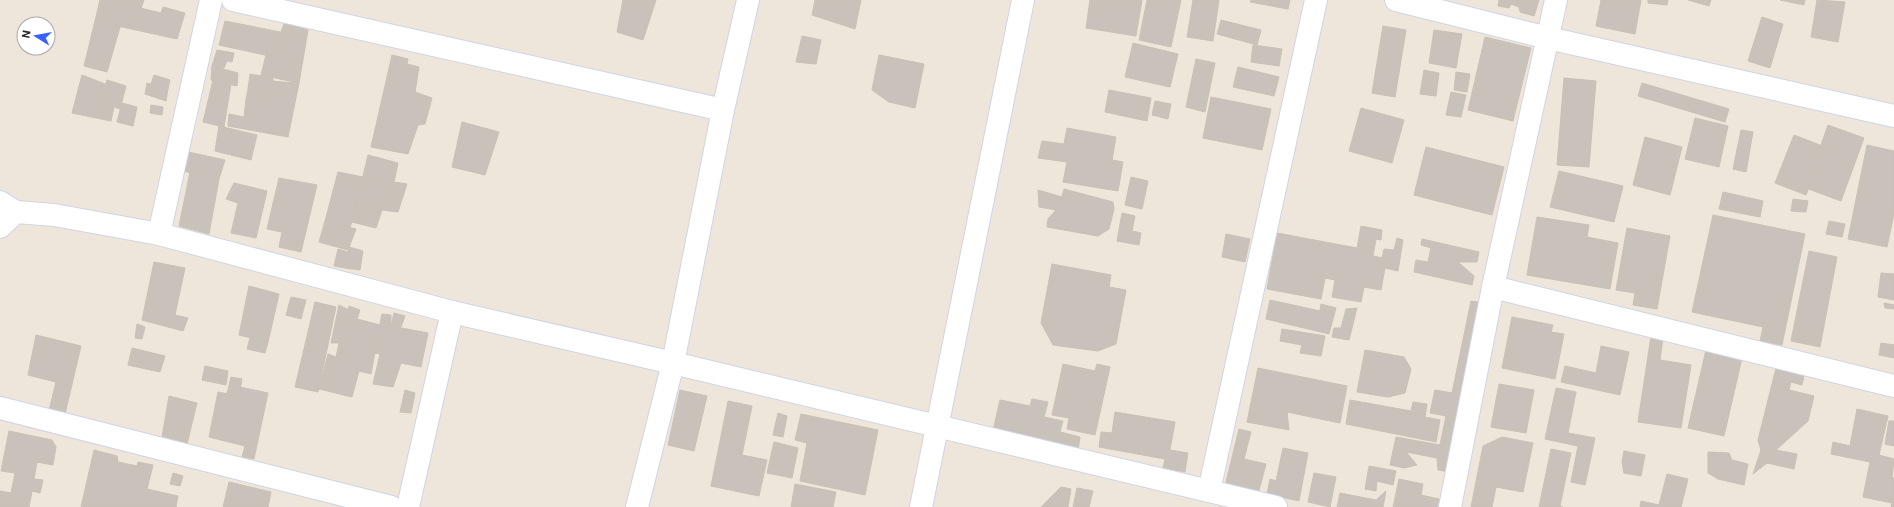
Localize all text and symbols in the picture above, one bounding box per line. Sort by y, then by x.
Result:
north arrow [16,16,56,56]
text: N [20,29,34,39]

